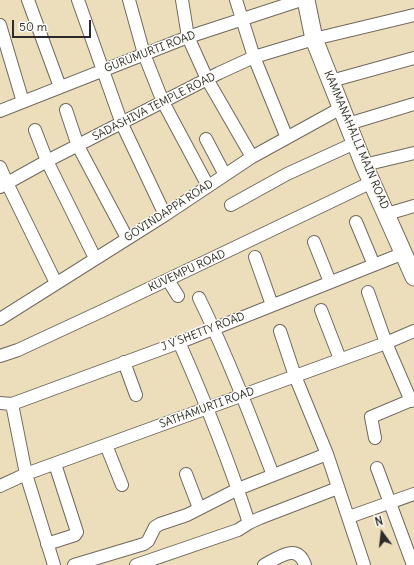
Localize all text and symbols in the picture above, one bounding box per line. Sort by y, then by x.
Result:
scale bar [14,12,93,38]
text: 50 m [19,19,47,34]
street label: GURUMURTI ROAD [103,29,197,75]
street label: KAMMANAHALLI MAIN ROAD [321,69,391,211]
street label: SADASHIVA TEMPLE ROAD [90,70,218,144]
street label: GOVINDAPPA ROAD [122,177,216,245]
street label: KUVEMPU ROAD [146,247,228,295]
street label: J V SHETTY ROAD [159,310,247,354]
street label: SATHAMURTI ROAD [158,385,256,431]
north arrow [362,513,402,553]
text: N [373,514,384,529]

